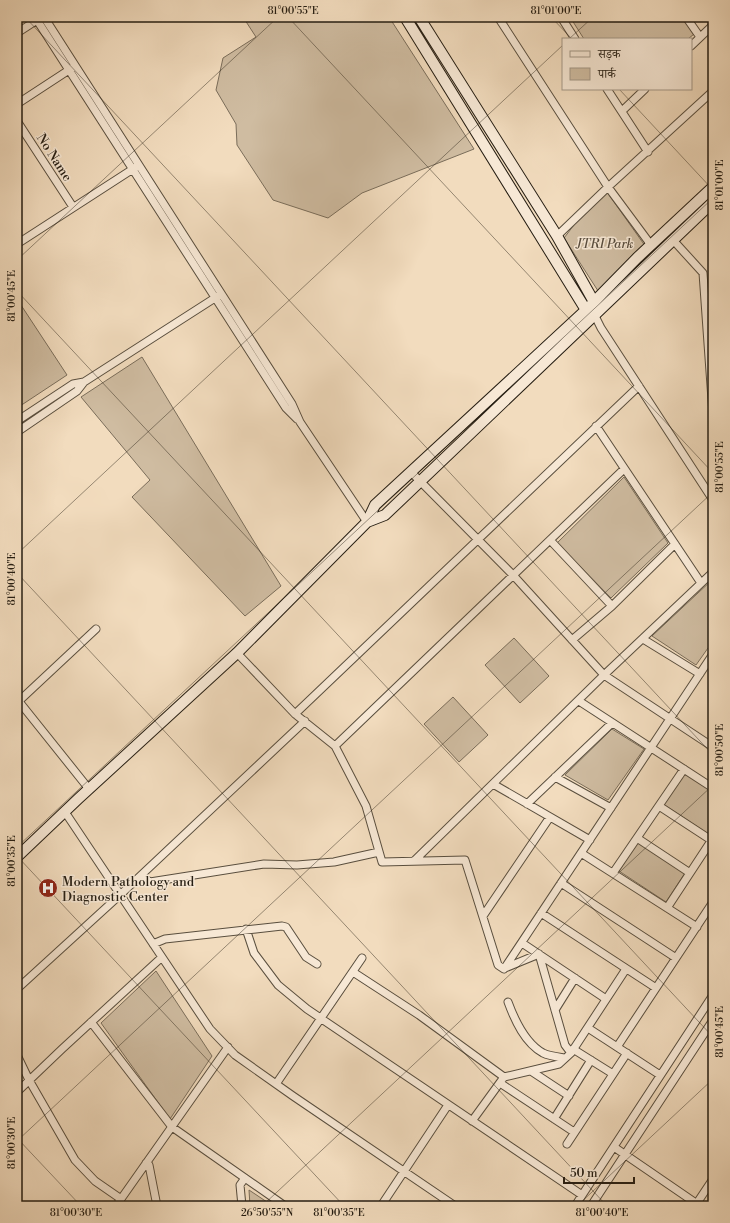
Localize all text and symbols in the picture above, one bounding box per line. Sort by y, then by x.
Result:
text: 81°00'55"E [267,5,319,17]
text: 81°01'00"E [531,5,582,17]
legend [562,38,692,90]
text: सड़क [597,47,622,62]
text: पार्क [597,67,617,82]
street label: No Name [33,131,76,185]
text: 81°01'00"E [714,159,726,210]
park label: JTRI Park [575,236,634,252]
text: 81°00'45"E [6,270,18,322]
text: 81°00'55"E [714,441,726,493]
text: 81°00'40"E [6,553,18,605]
text: 81°00'50"E [714,724,726,776]
text: 81°00'35"E [6,835,18,887]
place label: Modern Pathology and Diagnostic Center [62,874,195,905]
hospital icon: Modern Pathology and Diagnostic Center [37,877,59,899]
text: 81°00'45"E [714,1006,726,1058]
text: 81°00'30"E [6,1117,18,1169]
scale bar [564,1159,634,1185]
text: 50 m [570,1166,598,1181]
text: 81°00'30"E [50,1207,102,1219]
text: 26°50'55"N [241,1207,294,1219]
text: 81°00'35"E [313,1207,365,1219]
text: 81°00'40"E [576,1207,628,1219]

